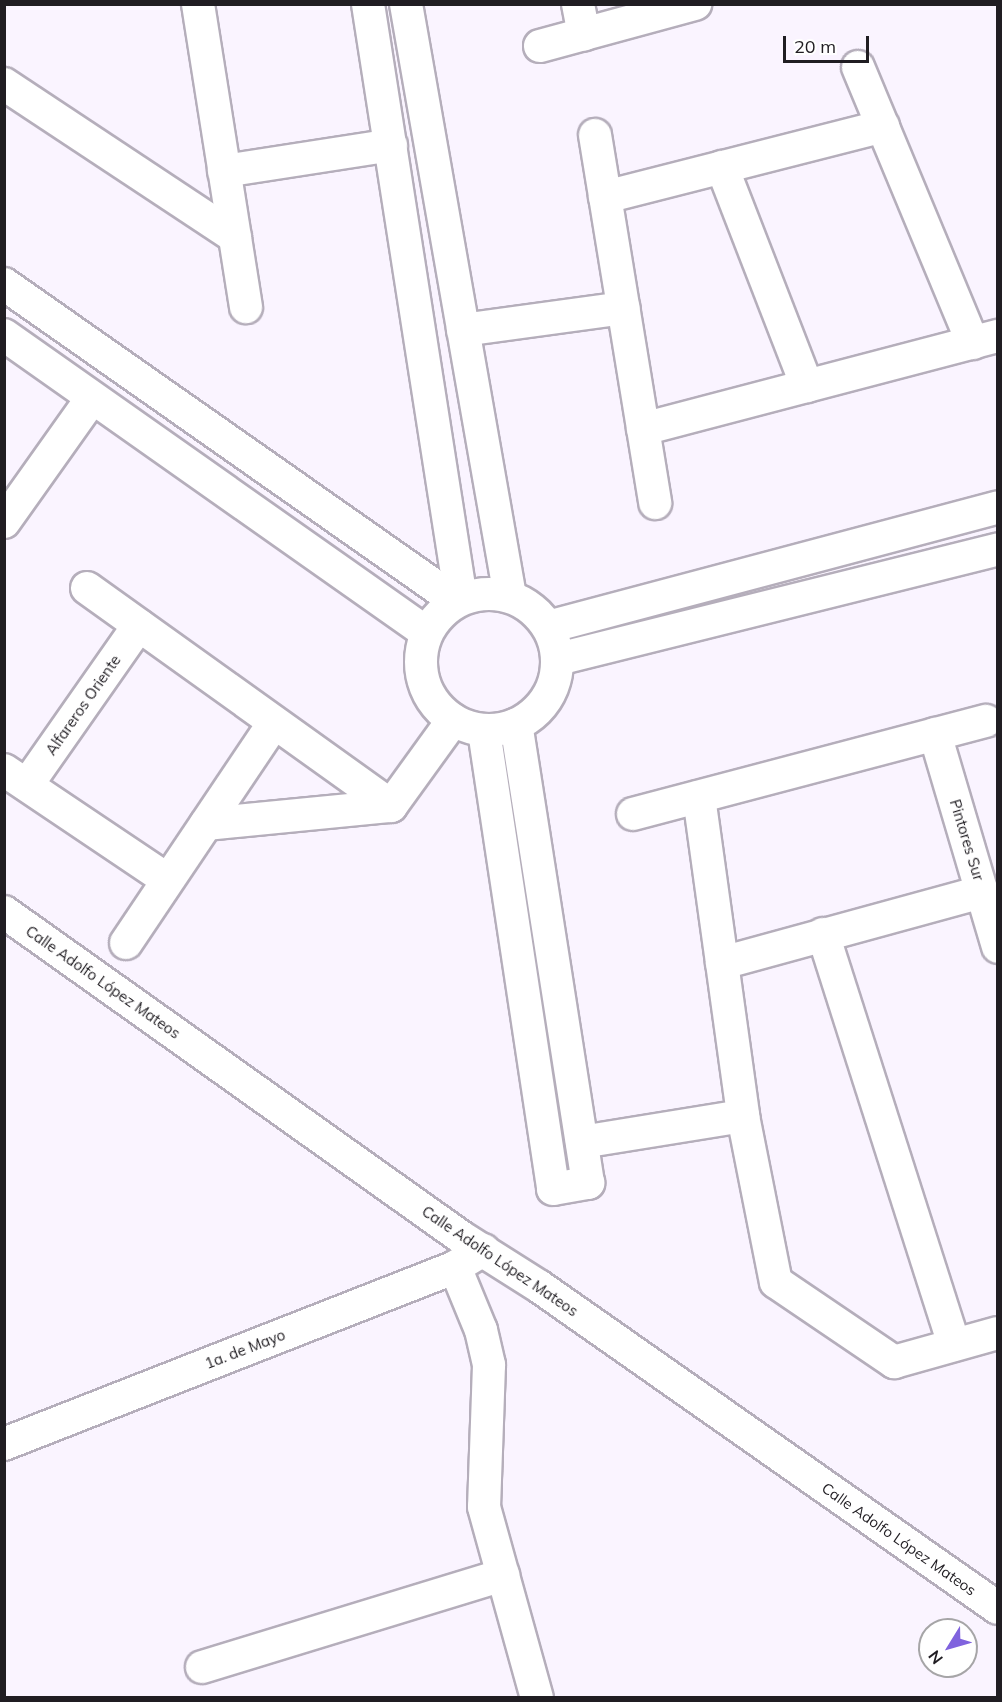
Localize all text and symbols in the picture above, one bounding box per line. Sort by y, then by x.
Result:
scale bar [786,24,872,62]
text: 20 m [794,35,836,58]
street label: Alfareros Oriente [42,651,124,759]
street label: Pintores Sur [946,797,988,883]
street label: Calle Adolfo López Mateos [22,922,184,1042]
street label: Calle Adolfo López Mateos [419,1202,581,1320]
street label: 1a. de Mayo [202,1325,288,1373]
street label: Calle Adolfo López Mateos [818,1479,980,1599]
north arrow [918,1618,978,1678]
text: N [924,1647,947,1668]

